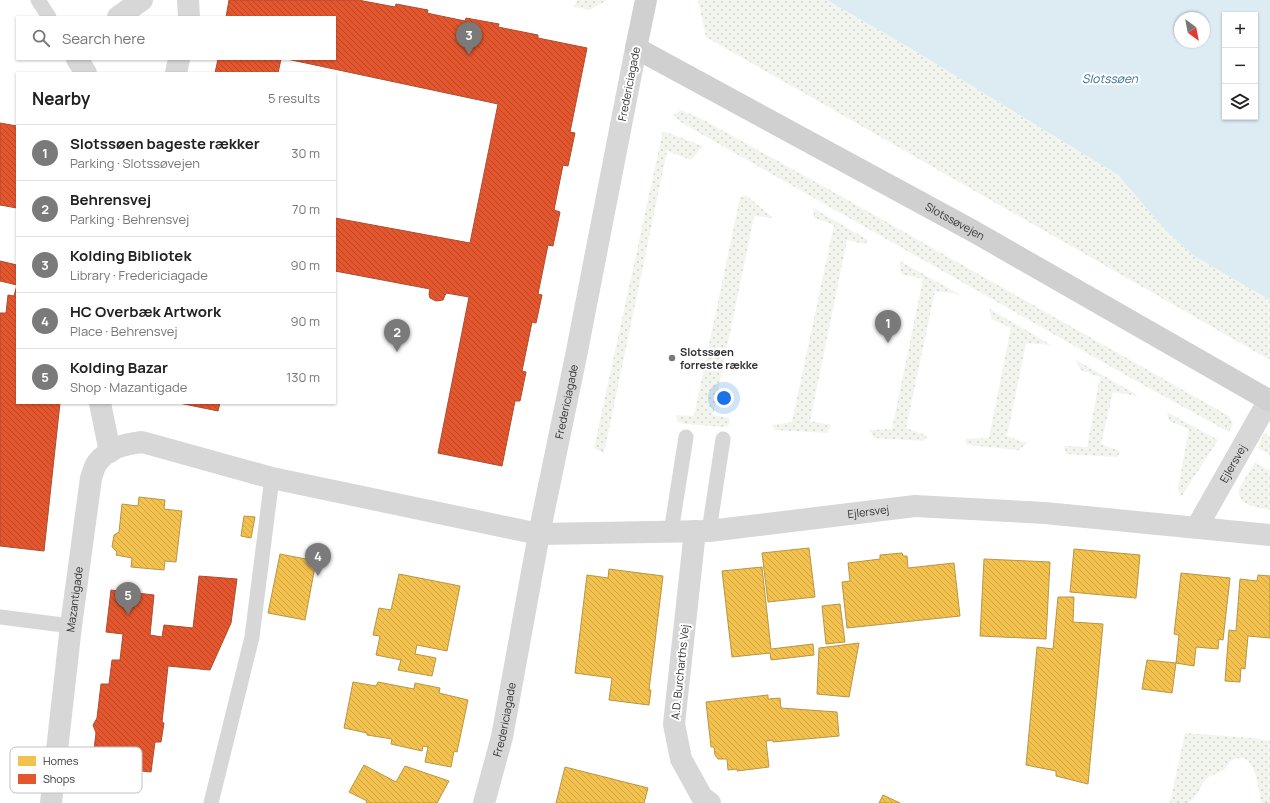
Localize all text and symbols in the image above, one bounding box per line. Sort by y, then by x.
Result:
north arrow [1174,12,1210,48]
map controls [1222,12,1258,120]
button: + [1222,12,1258,48]
search box [16,16,336,60]
pin: 3 [456,22,482,55]
icon: search [30,27,52,49]
text: Search here [62,28,145,49]
street label: Fredericiagade [614,45,643,122]
button: − [1222,48,1258,84]
water label: Slotssøen [1082,70,1139,87]
button: layers [1222,84,1258,120]
text: Nearby [32,87,90,110]
text: 5 results [268,89,320,107]
text: Slotssøen bageste rækker [70,133,260,154]
text: 1 [42,144,48,162]
text: 30 m [291,144,320,162]
text: Parking · Slotssøvejen [70,154,200,172]
text: Behrensvej [70,189,151,210]
street label: Slotssøvejen [923,199,988,243]
text: 2 [41,200,49,218]
text: 70 m [292,200,320,218]
text: Parking · Behrensvej [70,210,189,228]
text: Kolding Bibliotek [70,245,191,266]
text: 3 [41,256,49,274]
text: 90 m [290,256,320,274]
text: Library · Fredericiagade [70,266,208,284]
text: HC Overbæk Artwork [70,301,221,322]
pin: 1 [875,310,901,343]
text: 4 [41,312,49,330]
text: 90 m [290,312,320,330]
pin: 2 [384,319,410,352]
text: Place · Behrensvej [70,322,178,340]
place label: Slotssøen forreste række [680,344,759,372]
marker: Slotssøen forreste række [667,353,677,363]
text: Kolding Bazar [70,357,168,378]
street label: Fredericiagade [551,362,581,440]
text: 5 [41,368,49,386]
text: 130 m [286,368,320,386]
text: Shop · Mazantigade [70,378,187,396]
your location [714,388,734,408]
street label: Ejlersvej [1216,441,1249,485]
street label: Ejlersvej [847,501,890,521]
pin: 4 [305,543,331,576]
street label: Mazantigade [62,565,86,633]
pin: 5 [115,582,141,615]
street label: A.D. Burcharths Vej [667,624,692,720]
street label: Fredericiagade [489,681,519,758]
legend [10,747,142,793]
text: Homes [43,753,79,768]
text: Shops [43,771,75,786]

